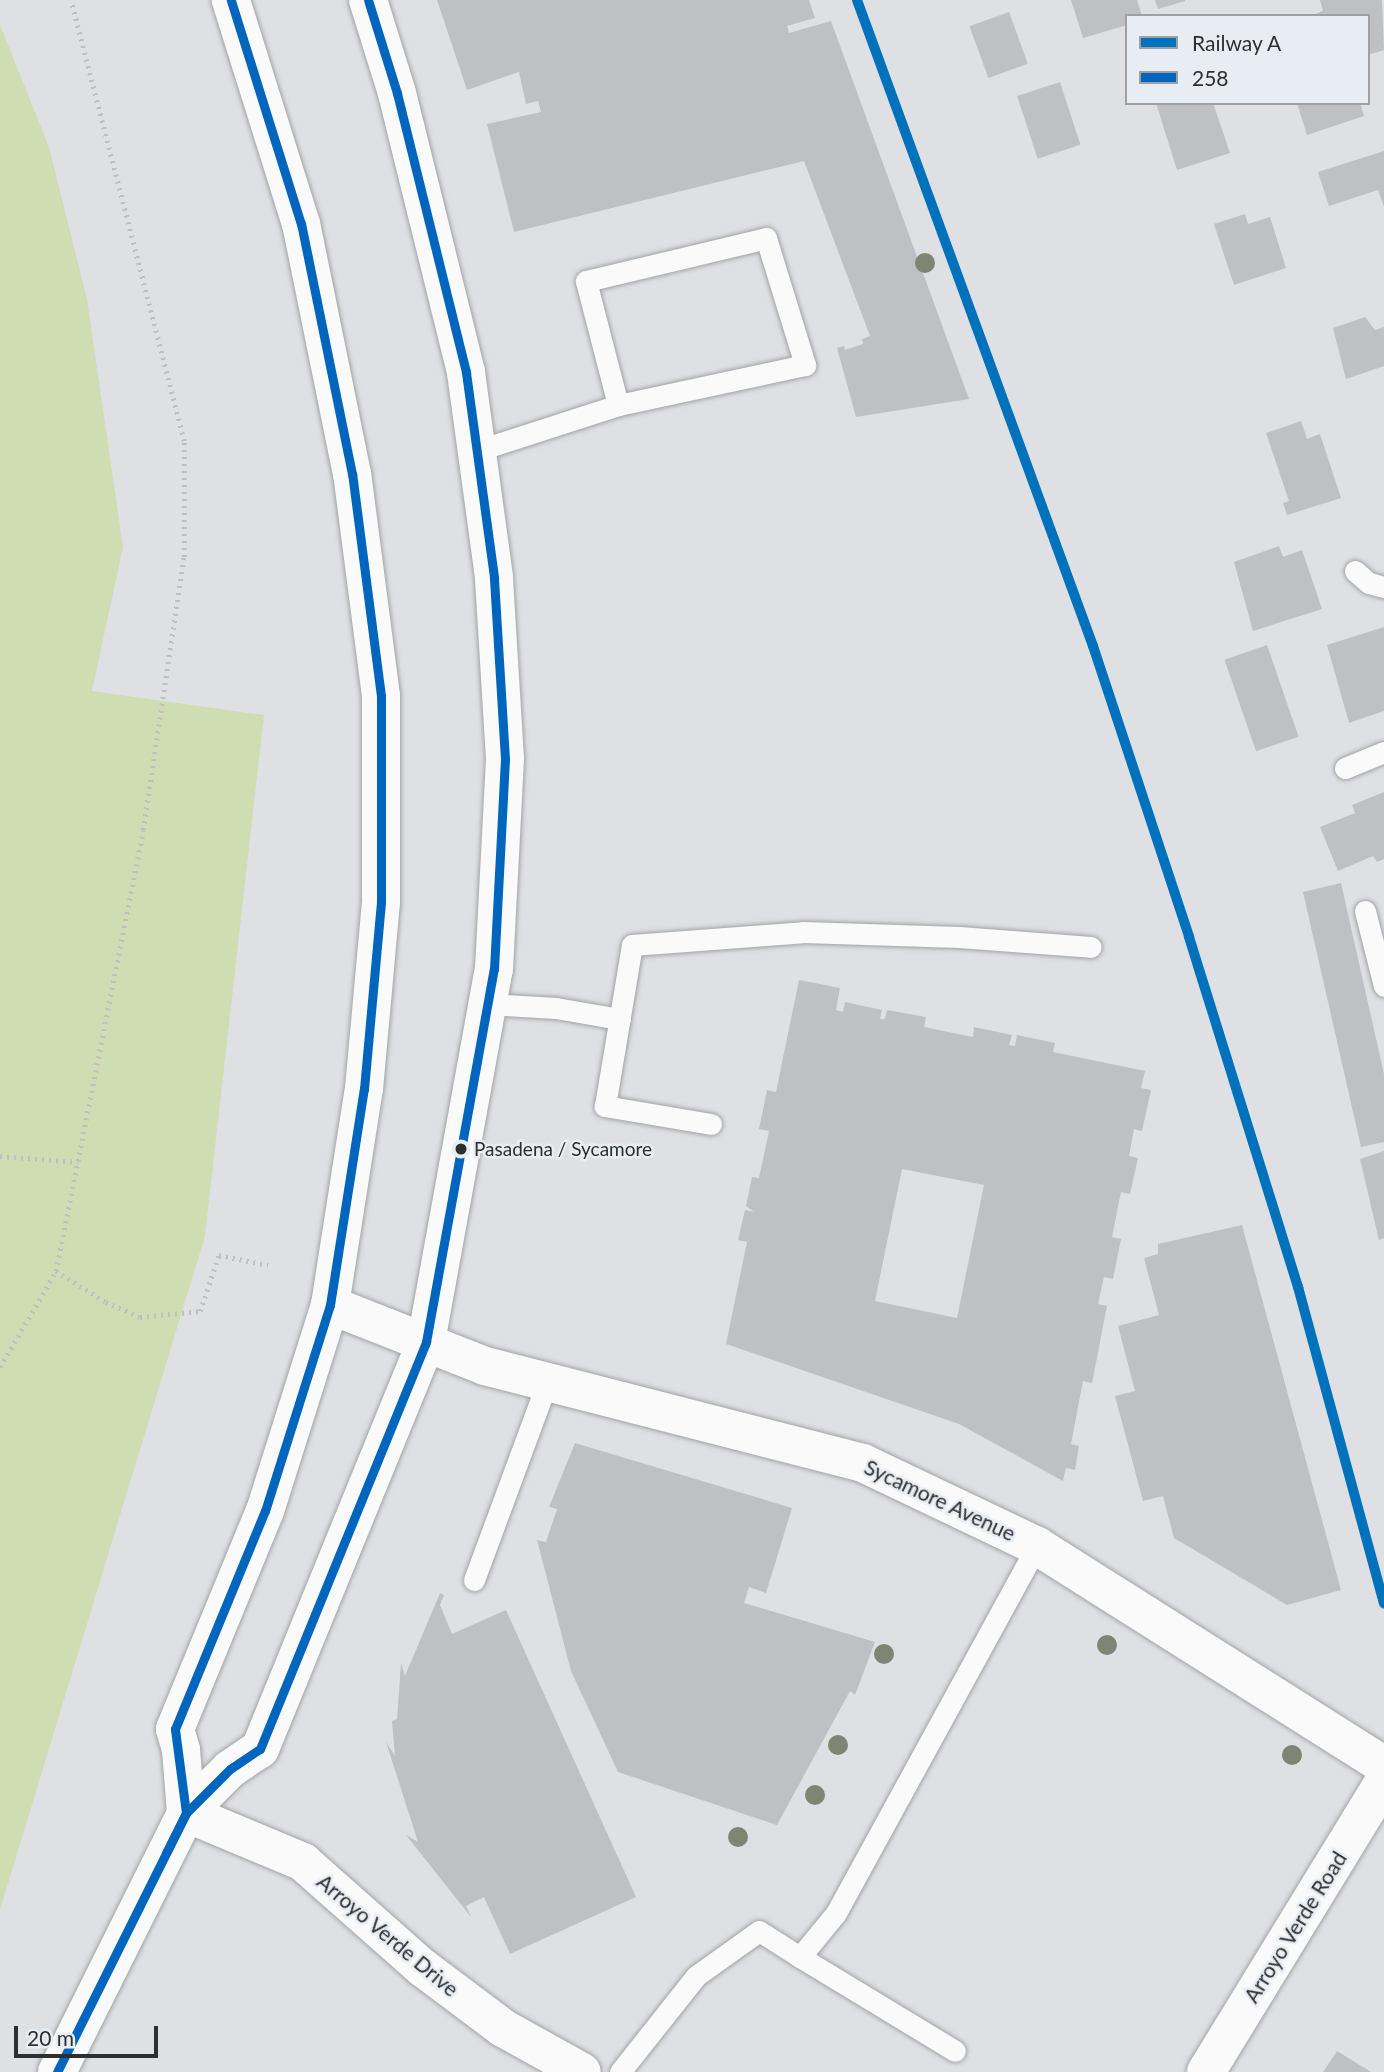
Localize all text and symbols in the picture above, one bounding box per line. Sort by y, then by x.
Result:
legend [1125,14,1370,105]
text: Railway A [1192,30,1281,55]
text: 258 [1192,65,1229,90]
place label: Pasadena / Sycamore [474,1138,652,1160]
marker: Pasadena / Sycamore [454,1142,468,1156]
street label: Sycamore Avenue [860,1454,1020,1546]
street label: Arroyo Verde Road [1238,1846,1352,2008]
street label: Arroyo Verde Drive [312,1868,464,2002]
scale bar [18,2012,161,2056]
text: 20 m [27,2025,74,2050]

